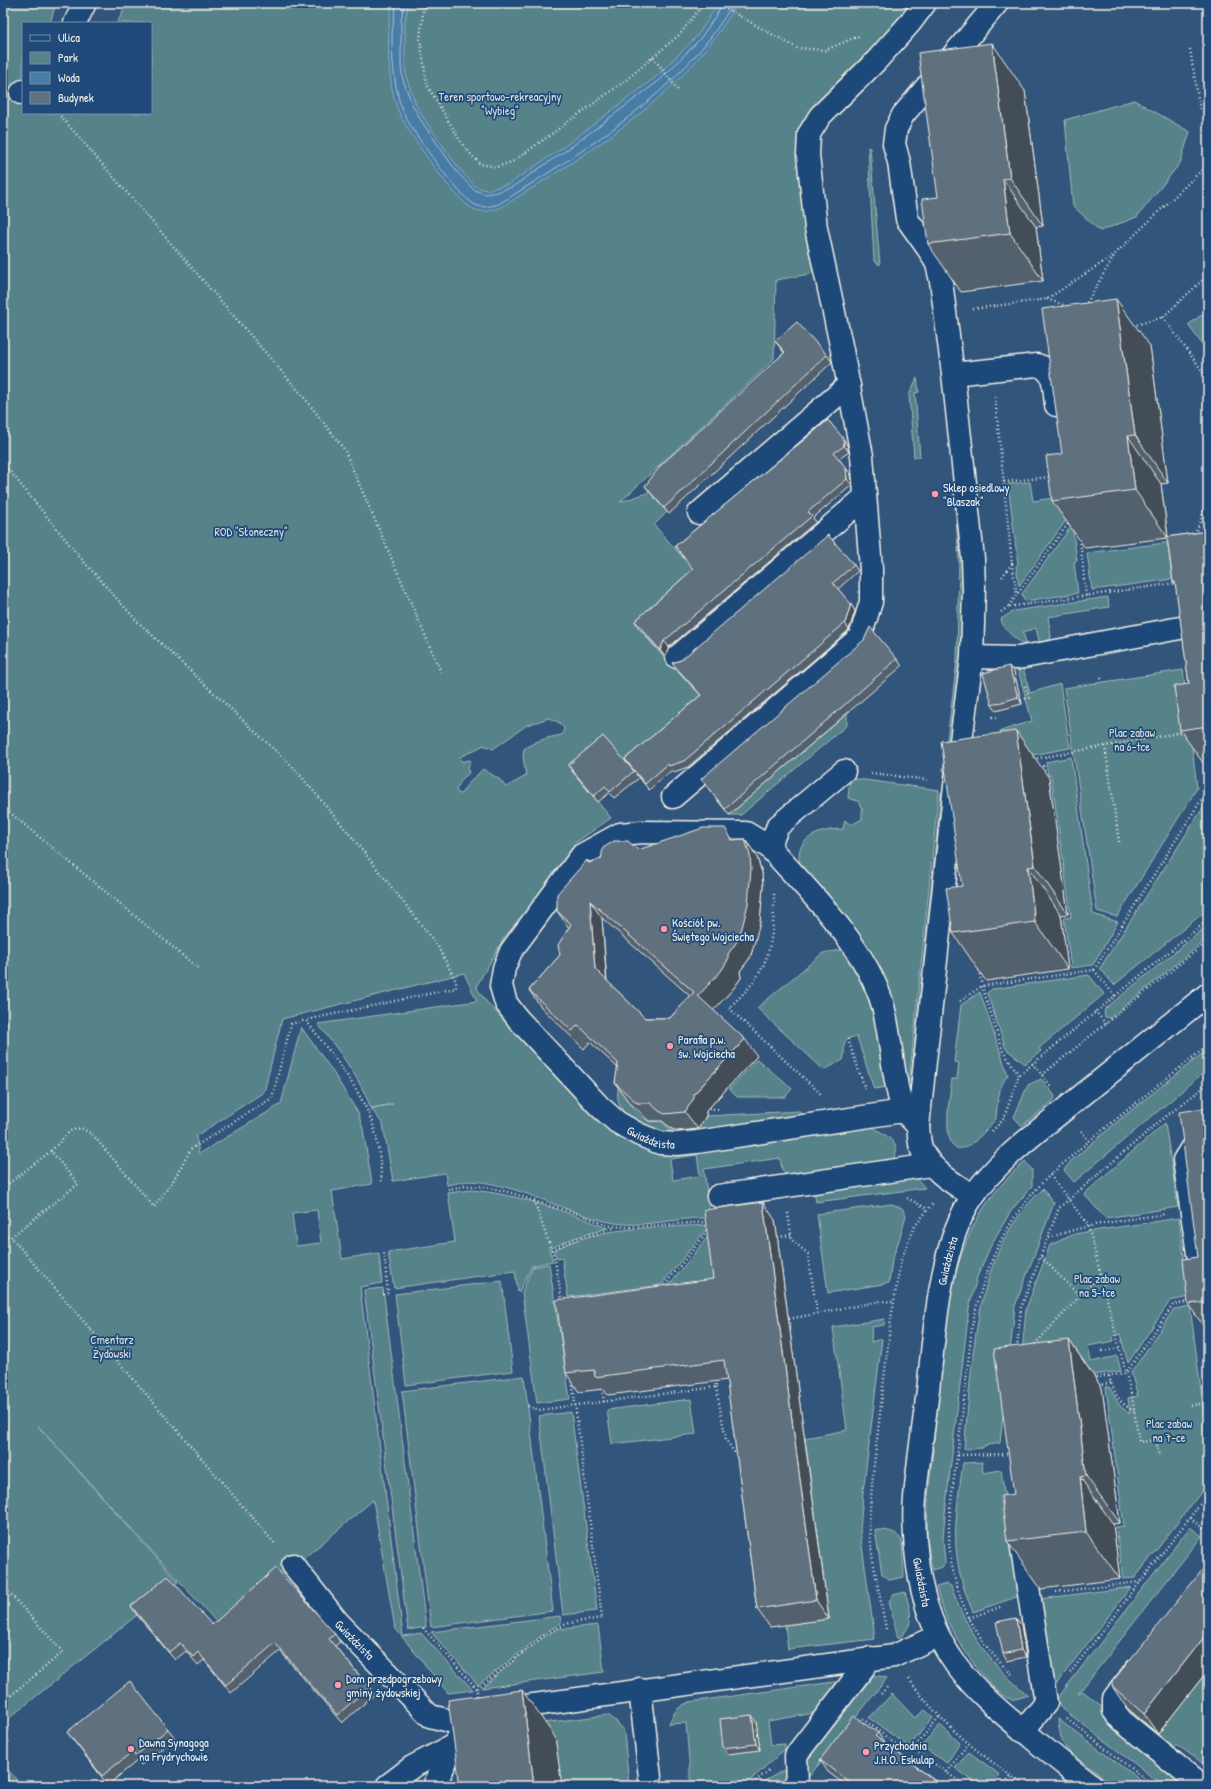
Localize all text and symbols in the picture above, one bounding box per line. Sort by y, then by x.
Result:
legend [22,22,152,114]
text: Ulica [58,29,80,46]
text: Park [58,49,78,66]
text: Woda [58,69,80,86]
park label: Teren sportowo-rekreacyjny "Wybieg" [439,88,561,119]
text: Budynek [58,89,94,106]
place label: Sklep osiedlowy "Blaszak" [943,479,1010,510]
marker: Sklep osiedlowy "Blaszak" [930,489,940,499]
park label: ROD "Słoneczny" [214,523,288,540]
park label: Plac zabaw na 6-tce [1109,724,1156,755]
place label: Kościół pw. Świętego Wojciecha [672,914,754,945]
marker: Kościół pw. Świętego Wojciecha [659,924,669,934]
place label: Parafia p.w. św. Wojciecha [678,1031,735,1062]
marker: Parafia p.w. św. Wojciecha [665,1041,675,1051]
street label: Gwiaździsta [624,1121,676,1152]
street label: Gwiaździsta [933,1234,962,1287]
park label: Plac zabaw na 5-tce [1074,1270,1121,1301]
park label: Cmentarz Żydowski [90,1331,134,1362]
park label: Plac zabaw na 7-ce [1146,1415,1193,1446]
street label: Gwiaździsta [909,1556,935,1608]
street label: Gwiaździsta [332,1616,379,1663]
place label: Dom przedpogrzebowy gminy żydowskiej [346,1670,442,1701]
marker: Dom przedpogrzebowy gminy żydowskiej [333,1680,343,1690]
place label: Dawna Synagoga na Frydrychowie [139,1734,209,1765]
place label: Przychodnia J.H.O. Eskulap [874,1737,934,1768]
marker: Dawna Synagoga na Frydrychowie [126,1744,136,1754]
marker: Przychodnia J.H.O. Eskulap [861,1747,871,1757]

